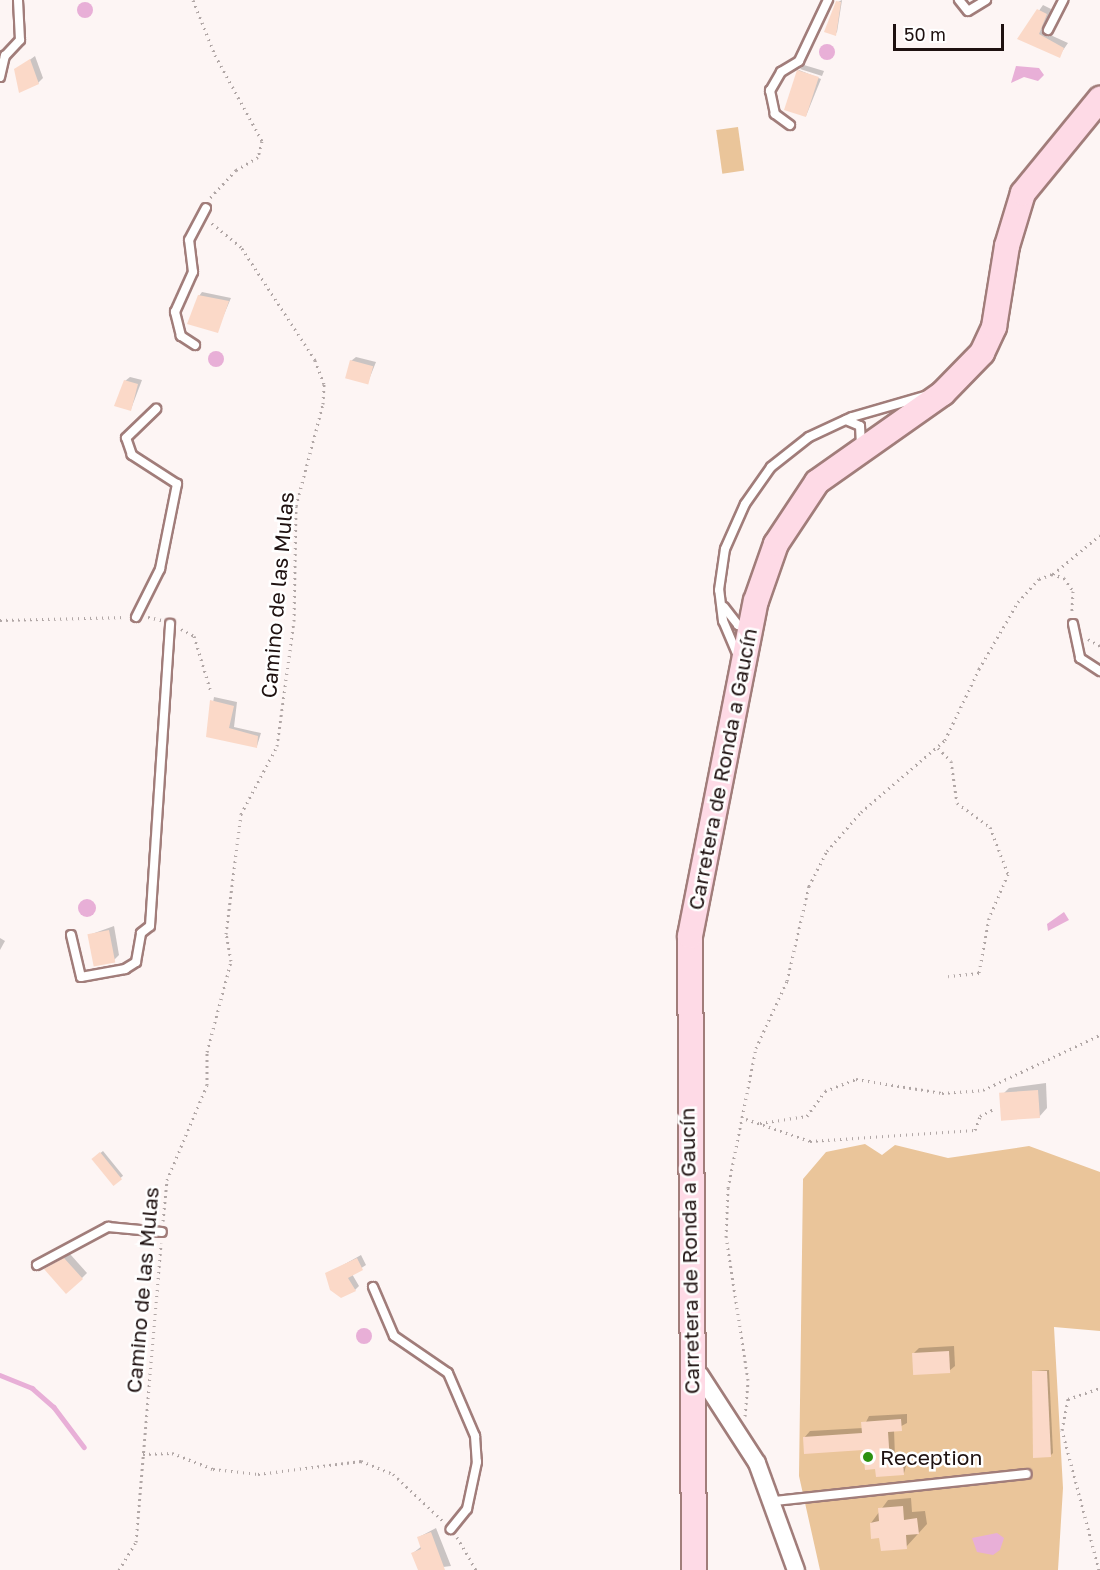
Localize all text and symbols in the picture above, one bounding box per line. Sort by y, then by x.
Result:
scale bar [896,12,1007,50]
text: 50 m [904,23,946,45]
street label: Camino de las Mulas [255,491,299,699]
street label: Carretera de Ronda a Gaucín [682,626,762,912]
street label: Carretera de Ronda a Gaucín [674,1107,704,1395]
street label: Camino de las Mulas [120,1186,164,1394]
place label: Reception [880,1444,982,1470]
marker: Reception [861,1450,875,1464]

